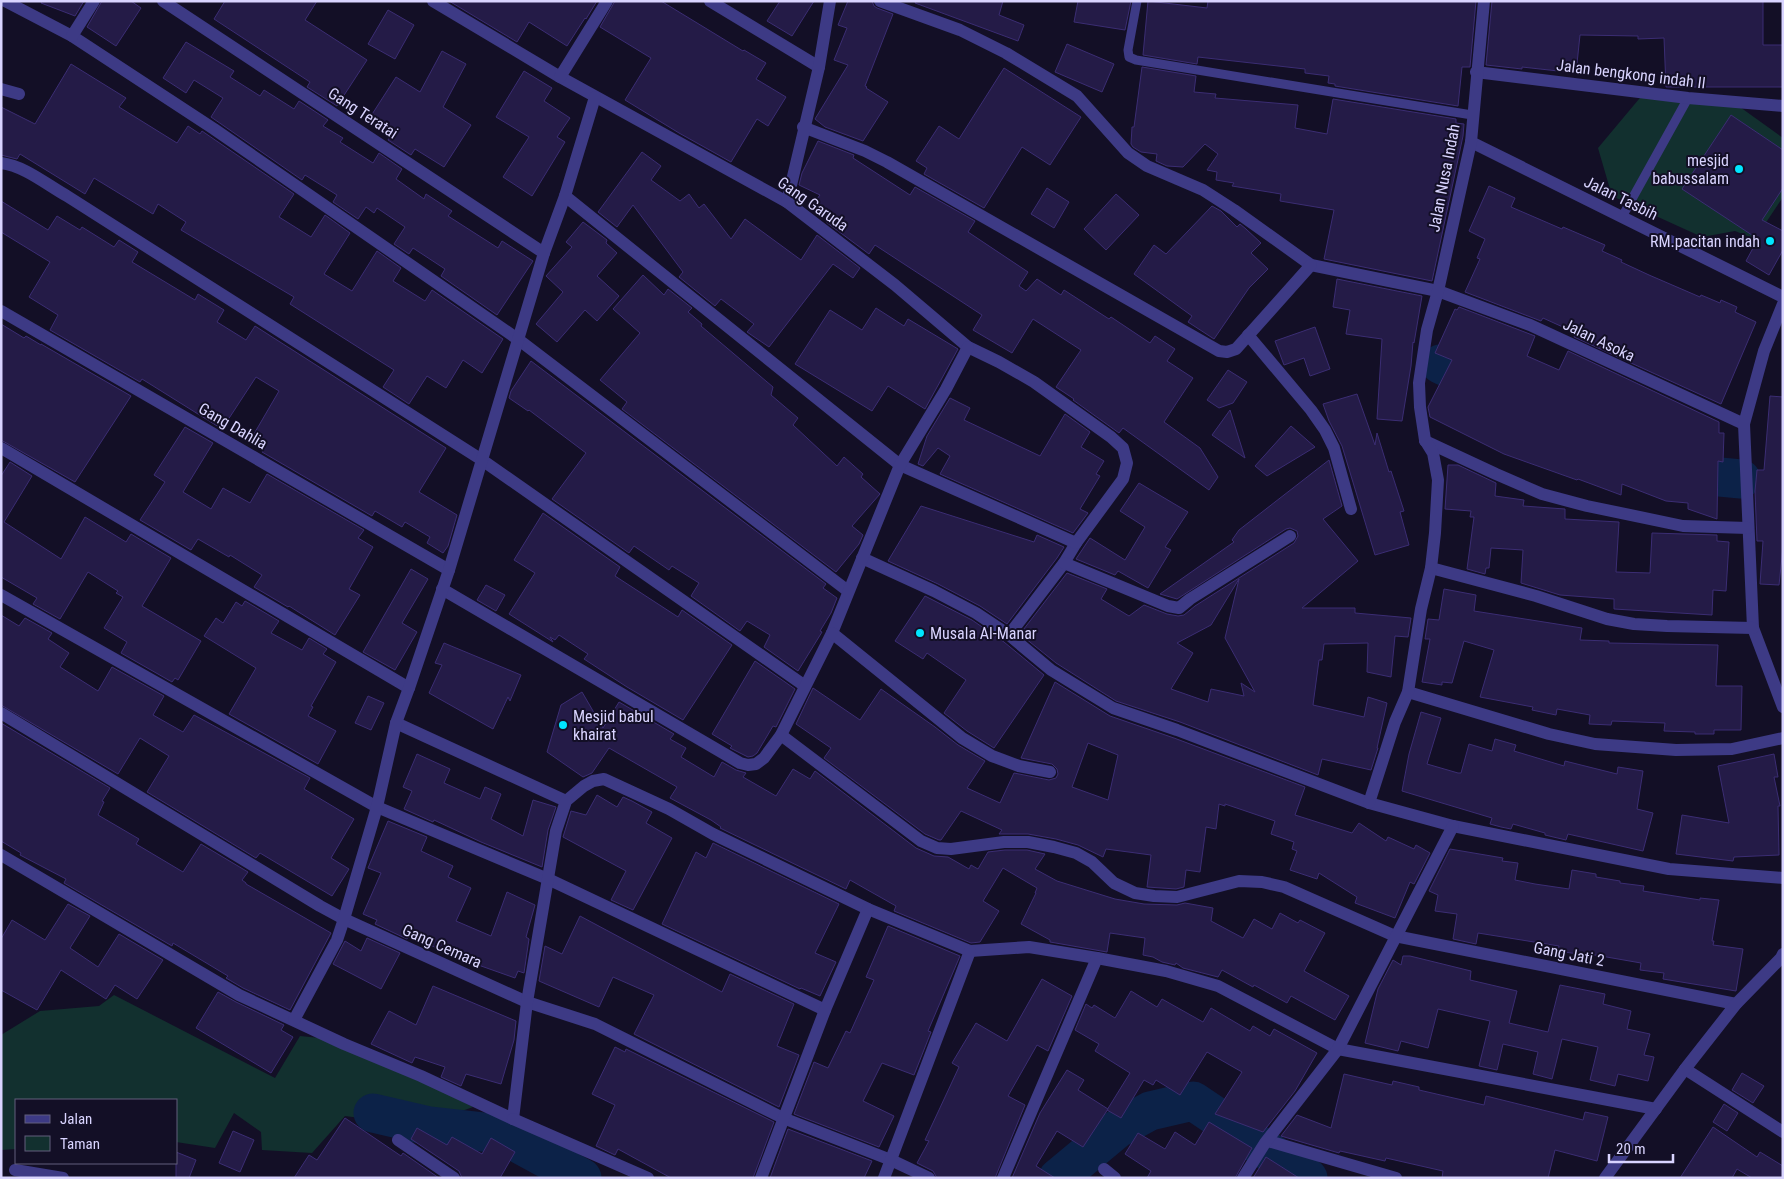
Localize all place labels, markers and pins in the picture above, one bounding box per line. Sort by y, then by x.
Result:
place label: mesjid babussalam [1652,151,1729,188]
marker: mesjid babussalam [1733,163,1745,175]
place label: RM.pacitan indah [1650,232,1760,251]
marker: RM.pacitan indah [1764,235,1776,247]
place label: Musala Al-Manar [930,624,1037,643]
marker: Musala Al-Manar [914,627,926,639]
place label: Mesjid babul khairat [573,707,654,744]
marker: Mesjid babul khairat [557,719,569,731]

